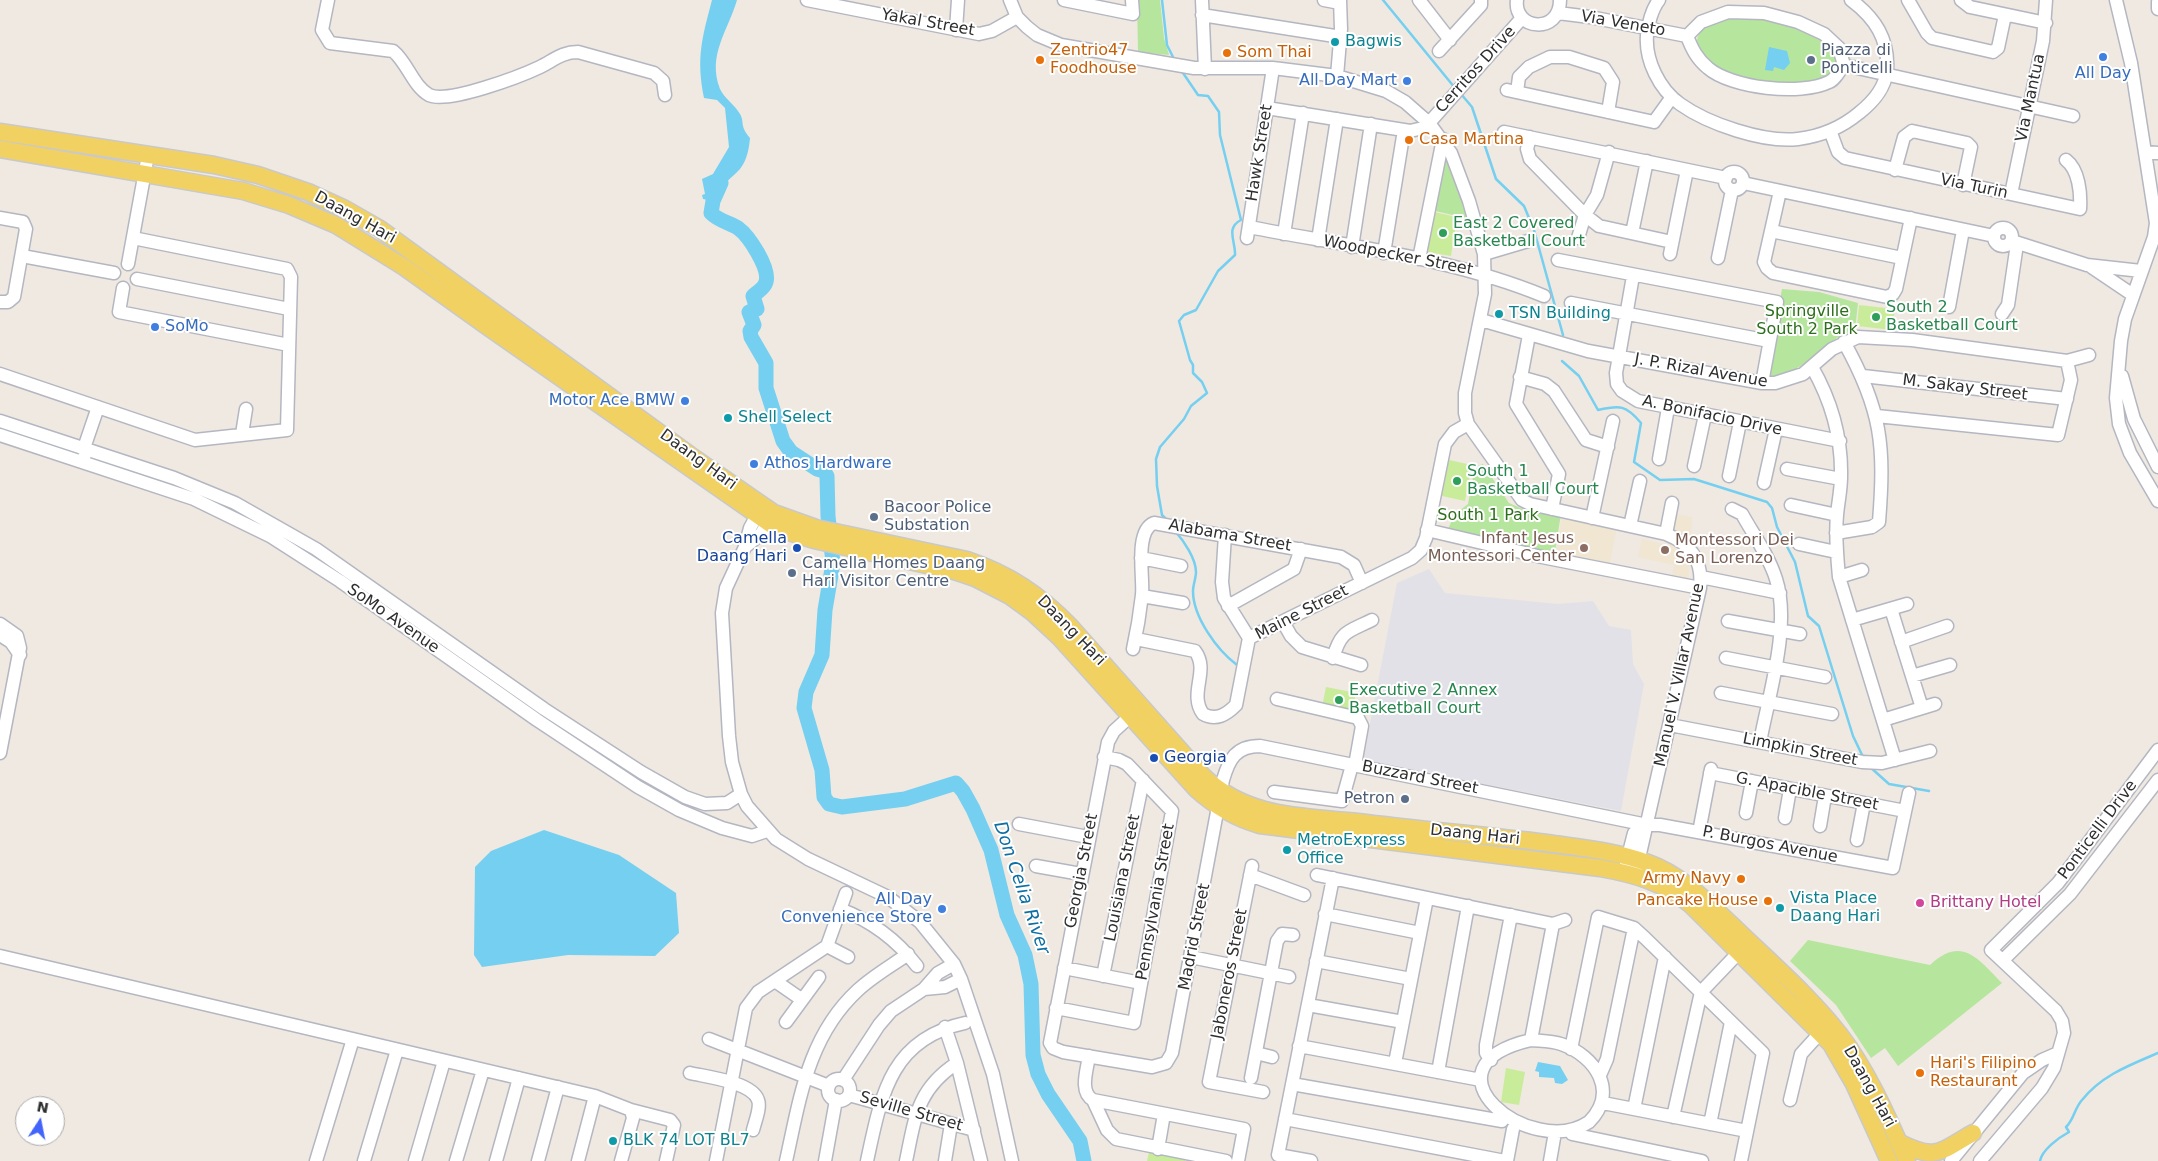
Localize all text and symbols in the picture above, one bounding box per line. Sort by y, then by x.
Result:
street label: Yakal Street [880,5,976,41]
street label: Via Veneto [1579,7,1667,41]
street label: Cerritos Drive [1432,23,1520,117]
place label: Bagwis [1345,32,1402,52]
marker: Bagwis [1329,36,1341,48]
place label: Zentrio47 Foodhouse [1050,41,1137,79]
place label: Piazza di Ponticelli [1821,41,1893,79]
place label: Som Thai [1237,43,1312,63]
marker: Som Thai [1221,47,1233,59]
marker: All Day [2097,51,2109,63]
street label: Via Mantua [2012,52,2050,144]
marker: Zentrio47 Foodhouse [1034,54,1046,66]
marker: Piazza di Ponticelli [1805,54,1817,66]
place label: All Day [2075,64,2131,84]
place label: All Day Mart [1299,71,1397,91]
marker: All Day Mart [1401,75,1413,87]
street label: Hawk Street [1243,103,1277,203]
place label: Casa Martina [1419,130,1524,150]
marker: Casa Martina [1403,134,1415,146]
street label: Via Turin [1938,170,2010,204]
street label: Daang Hari [311,188,399,248]
place label: East 2 Covered Basketball Court [1453,214,1585,252]
marker: East 2 Covered Basketball Court [1437,227,1449,239]
street label: Woodpecker Street [1321,232,1475,280]
place label: South 2 Basketball Court [1886,298,2018,336]
park label: Springville South 2 Park [1756,302,1858,340]
place label: TSN Building [1509,304,1611,324]
marker: TSN Building [1493,308,1505,320]
marker: South 2 Basketball Court [1870,311,1882,323]
place label: SoMo [165,317,209,337]
marker: SoMo [149,321,161,333]
street label: J. P. Rizal Avenue [1633,350,1769,392]
street label: M. Sakay Street [1901,371,2029,405]
place label: Motor Ace BMW [549,391,675,411]
street label: A. Bonifacio Drive [1640,392,1784,440]
marker: Motor Ace BMW [679,395,691,407]
place label: Shell Select [738,408,831,428]
marker: Shell Select [722,412,734,424]
street label: Daang Hari [656,426,740,494]
place label: Athos Hardware [764,454,892,474]
marker: Athos Hardware [748,458,760,470]
place label: South 1 Basketball Court [1467,462,1599,500]
marker: South 1 Basketball Court [1451,475,1463,487]
place label: Bacoor Police Substation [884,498,991,536]
park label: South 1 Park [1437,506,1539,526]
marker: Bacoor Police Substation [868,511,880,523]
street label: Alabama Street [1167,516,1293,556]
place label: Camella Daang Hari [697,529,787,567]
place label: Infant Jesus Montessori Center [1428,529,1574,567]
place label: Montessori Dei San Lorenzo [1675,531,1794,569]
marker: Camella Daang Hari [791,542,803,554]
marker: Infant Jesus Montessori Center [1578,542,1590,554]
marker: Montessori Dei San Lorenzo [1659,544,1671,556]
place label: Camella Homes Daang Hari Visitor Centre [802,554,985,592]
marker: Camella Homes Daang Hari Visitor Centre [786,567,798,579]
street label: SoMo Avenue [343,580,443,658]
street label: Maine Street [1252,581,1352,645]
street label: Manuel V. Villar Avenue [1651,581,1709,769]
street label: Daang Hari [1033,592,1109,670]
place label: Executive 2 Annex Basketball Court [1349,681,1498,719]
marker: Executive 2 Annex Basketball Court [1333,694,1345,706]
street label: Limpkin Street [1741,729,1859,771]
place label: Georgia [1164,748,1227,768]
marker: Georgia [1148,752,1160,764]
street label: Buzzard Street [1360,757,1480,799]
street label: G. Apacible Street [1734,769,1880,815]
street label: Ponticelli Drive [2054,777,2142,883]
place label: Petron [1344,789,1395,809]
marker: Petron [1399,793,1411,805]
street label: Georgia Street [1061,812,1103,930]
street label: Louisiana Street [1101,813,1145,943]
water label: Don Celia River [988,819,1054,957]
street label: Daang Hari [1429,821,1521,849]
street label: Pennsylvania Street [1133,822,1179,982]
street label: P. Burgos Avenue [1701,822,1839,868]
place label: MetroExpress Office [1297,831,1405,869]
marker: MetroExpress Office [1281,844,1293,856]
place label: Army Navy [1643,869,1731,889]
marker: Army Navy [1735,873,1747,885]
street label: Madrid Street [1175,882,1215,992]
place label: Vista Place Daang Hari [1790,889,1880,927]
place label: All Day Convenience Store [781,890,932,928]
place label: Pancake House [1637,891,1758,911]
place label: Brittany Hotel [1930,893,2041,913]
marker: Pancake House [1762,895,1774,907]
marker: Brittany Hotel [1914,897,1926,909]
marker: Vista Place Daang Hari [1774,902,1786,914]
marker: All Day Convenience Store [936,903,948,915]
street label: Jaboneros Street [1208,907,1252,1041]
street label: Daang Hari [1839,1043,1899,1131]
place label: Hari's Filipino Restaurant [1930,1054,2037,1092]
marker: Hari's Filipino Restaurant [1914,1067,1926,1079]
street label: Seville Street [857,1088,965,1136]
north arrow [15,1096,65,1146]
text: N [35,1098,50,1116]
place label: BLK 74 LOT BL7 [623,1131,750,1151]
marker: BLK 74 LOT BL7 [607,1135,619,1147]

